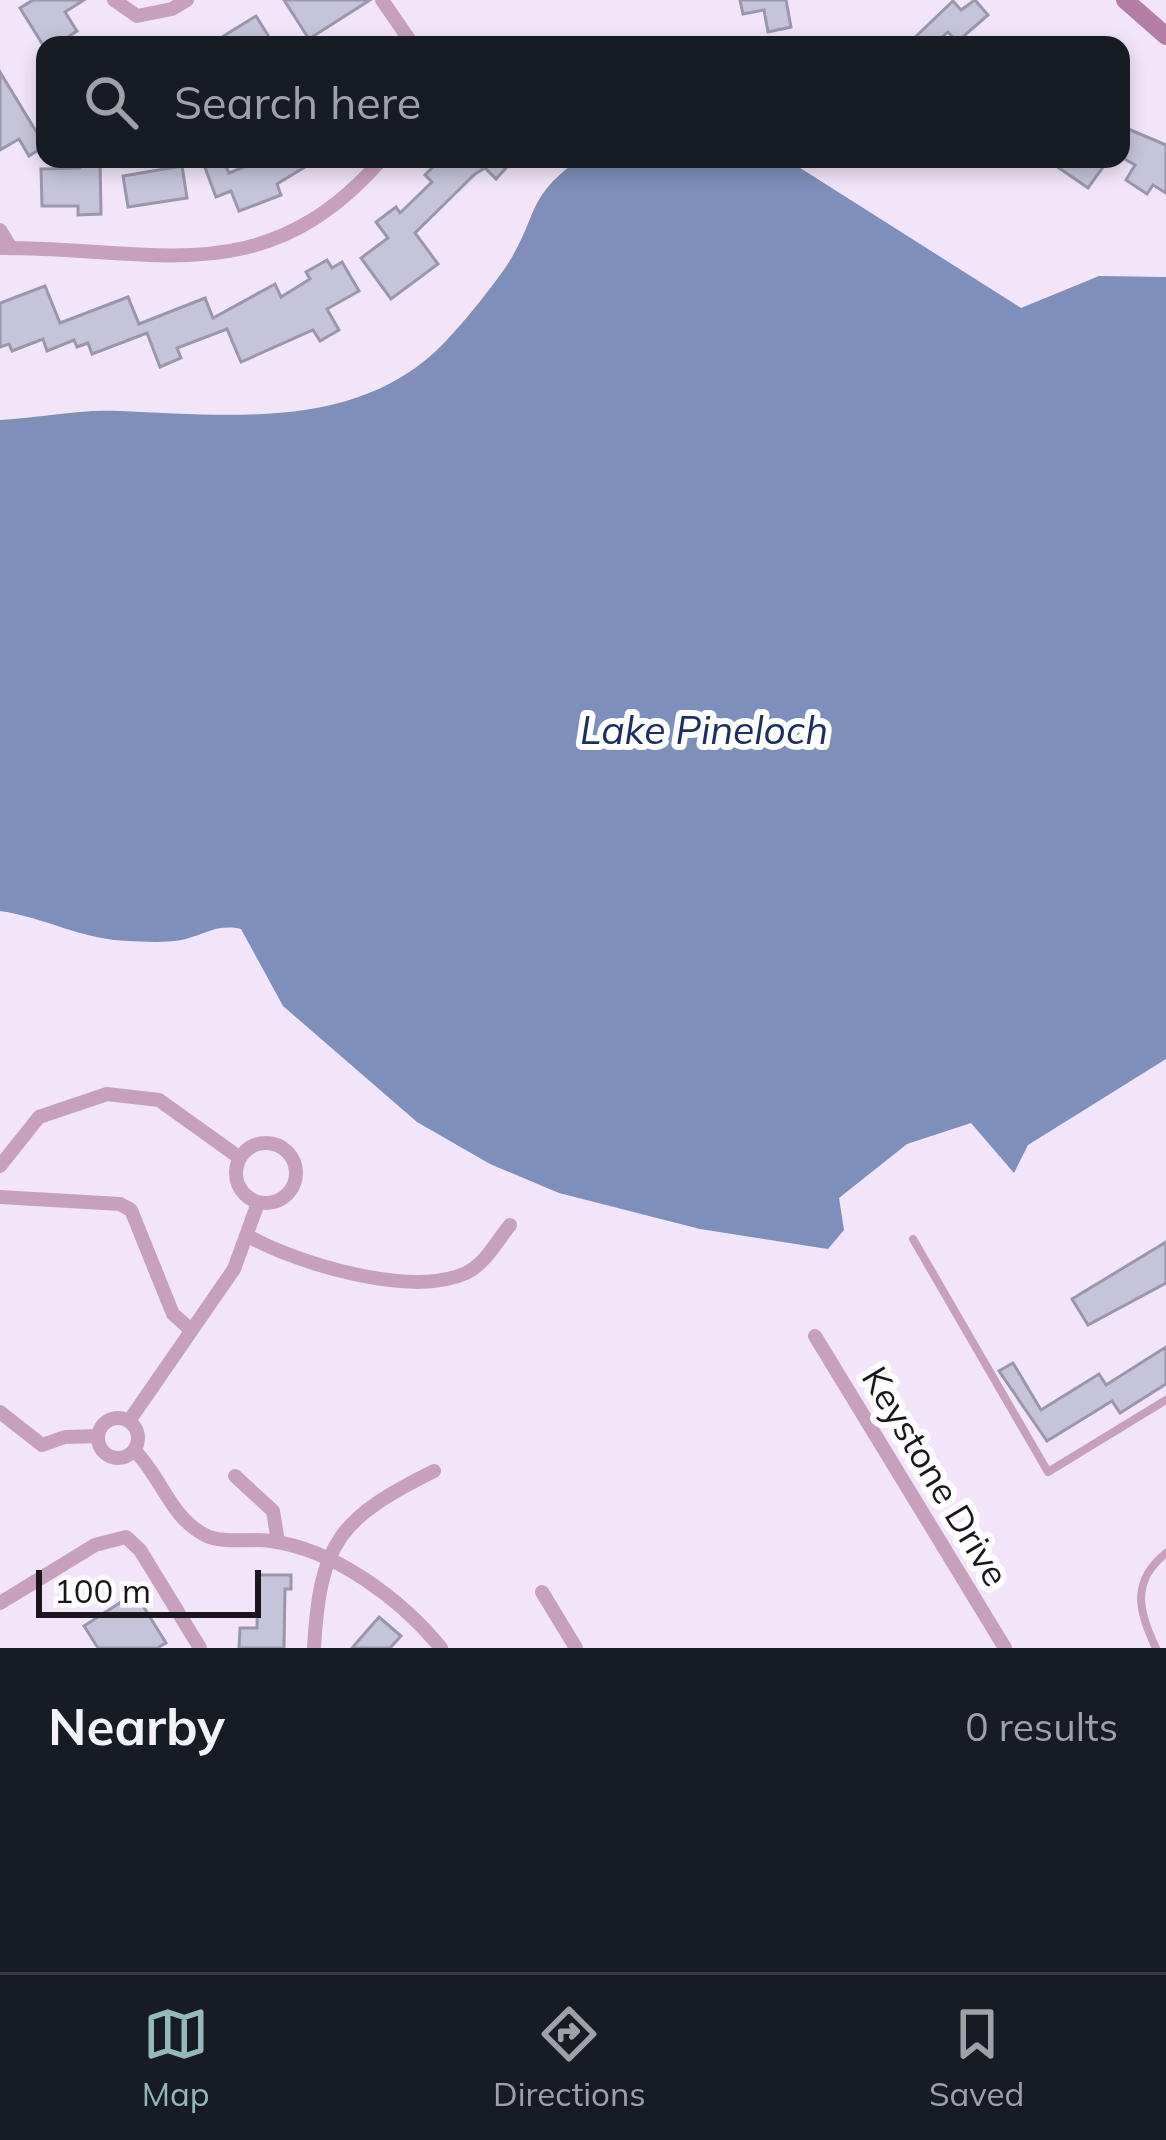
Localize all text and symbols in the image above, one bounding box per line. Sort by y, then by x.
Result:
search box [36,36,1130,168]
icon: search [78,69,144,135]
text: Search here [174,74,421,130]
water label: Lake Pineloch [580,705,828,754]
street label: Keystone Drive [853,1358,1019,1594]
scale bar [36,1564,261,1617]
text: 100 m [54,1570,151,1611]
text: Nearby [48,1694,225,1758]
text: 0 results [965,1702,1118,1751]
tab: Map [142,2001,210,2114]
tab: Directions [493,2001,646,2114]
tab: Saved [929,2001,1024,2114]

